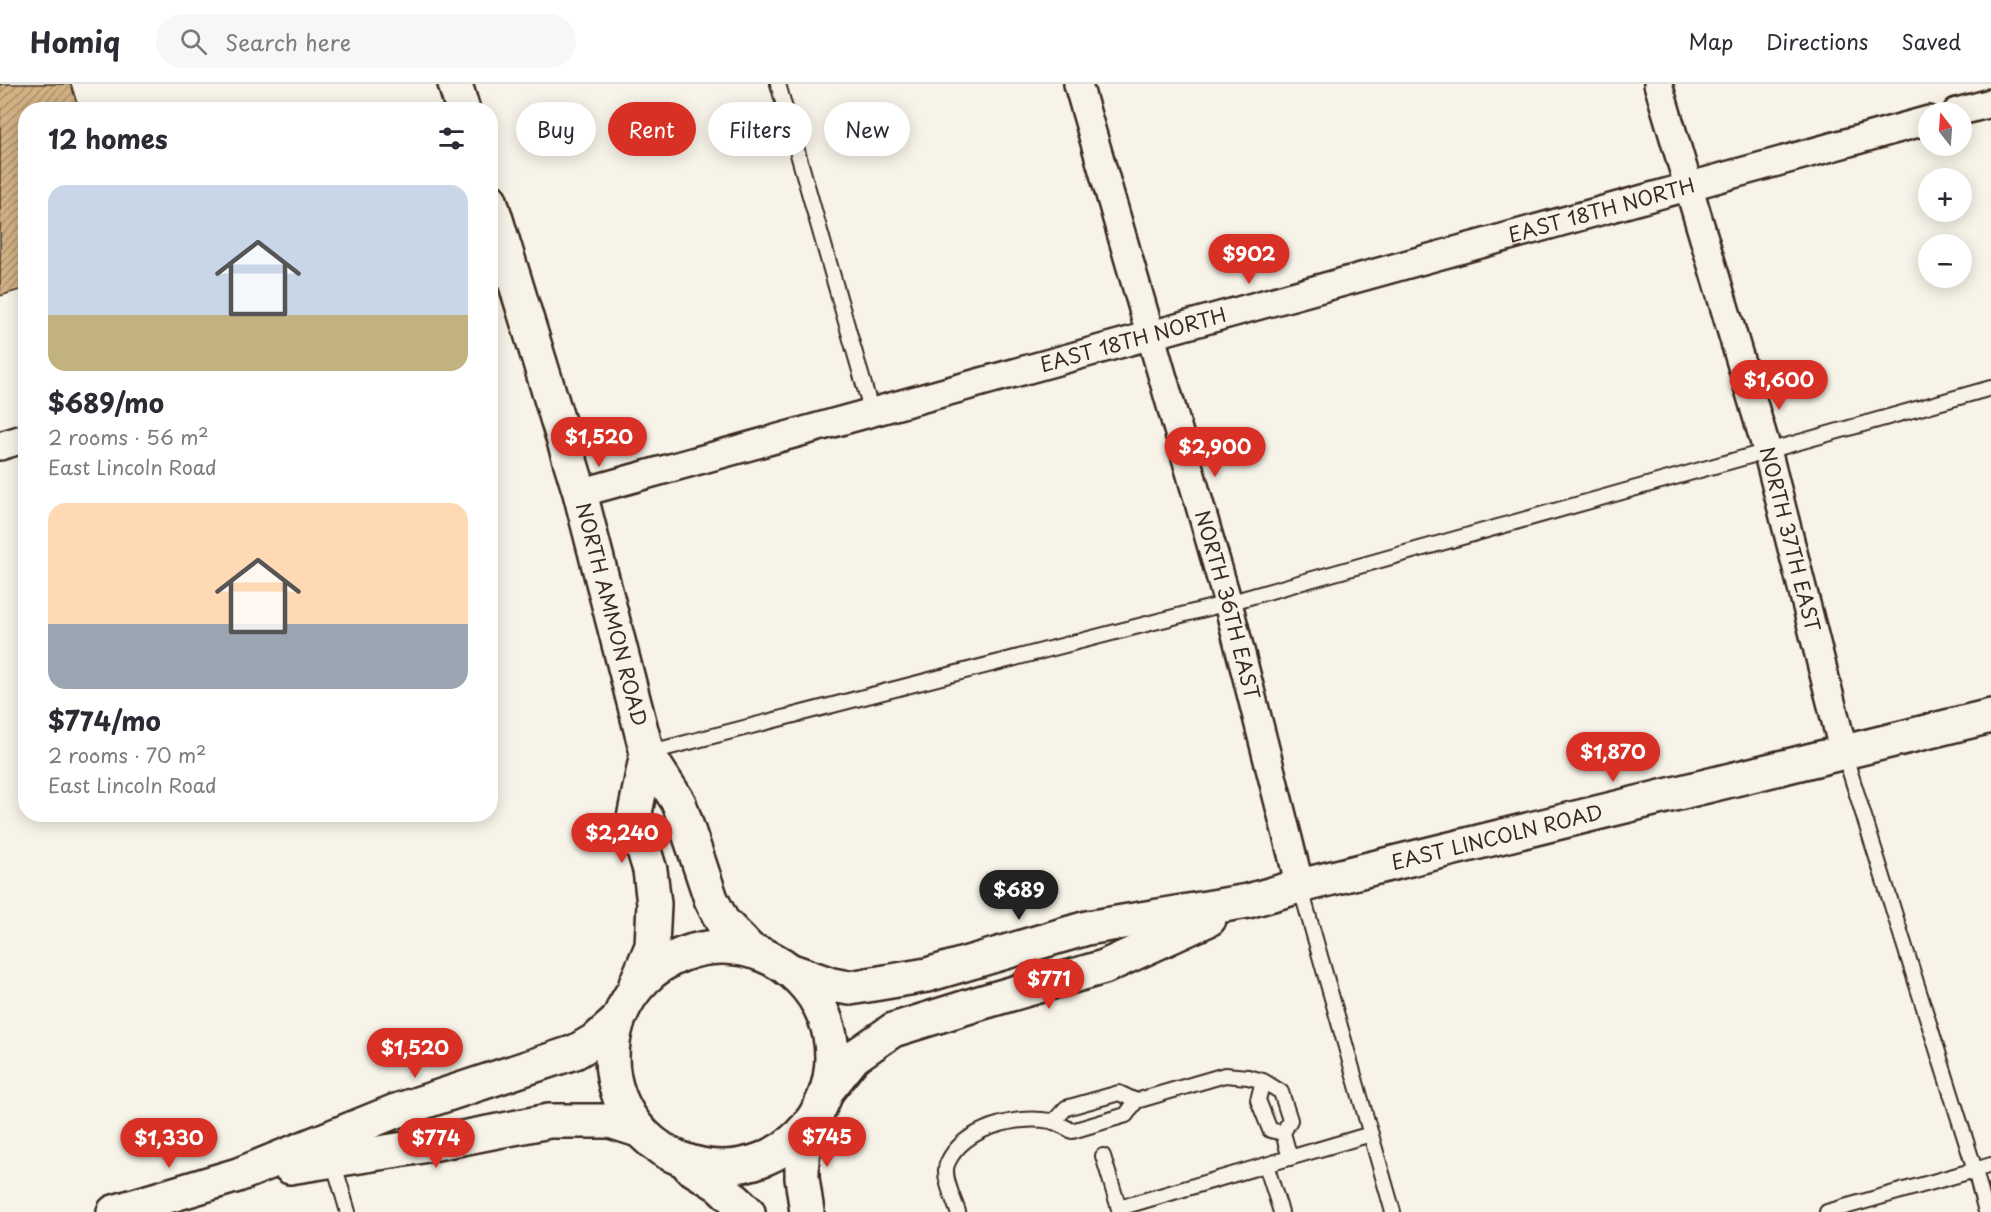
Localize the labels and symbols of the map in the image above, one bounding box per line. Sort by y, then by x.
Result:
north arrow [1918,102,1972,156]
street label: EAST 18TH NORTH [1505,169,1698,250]
pin: $902 [1213,234,1285,285]
street label: EAST 18TH NORTH [1036,299,1230,379]
pin: $1,600 [1730,360,1828,411]
pin: $1,520 [550,417,648,468]
pin: $2,900 [1166,427,1264,478]
street label: NORTH 37TH EAST [1753,443,1829,635]
street label: NORTH AMMON ROAD [569,499,655,729]
street label: NORTH 36TH EAST [1188,507,1268,703]
pin: $1,870 [1564,732,1662,783]
street label: EAST LINCOLN ROAD [1388,796,1606,877]
pin: $2,240 [573,813,671,864]
pin: $689 [983,870,1055,921]
pin: $771 [1013,959,1085,1010]
pin: $1,520 [366,1028,464,1079]
pin: $745 [791,1117,863,1168]
pin: $1,330 [120,1118,218,1169]
pin: $774 [400,1118,472,1169]

